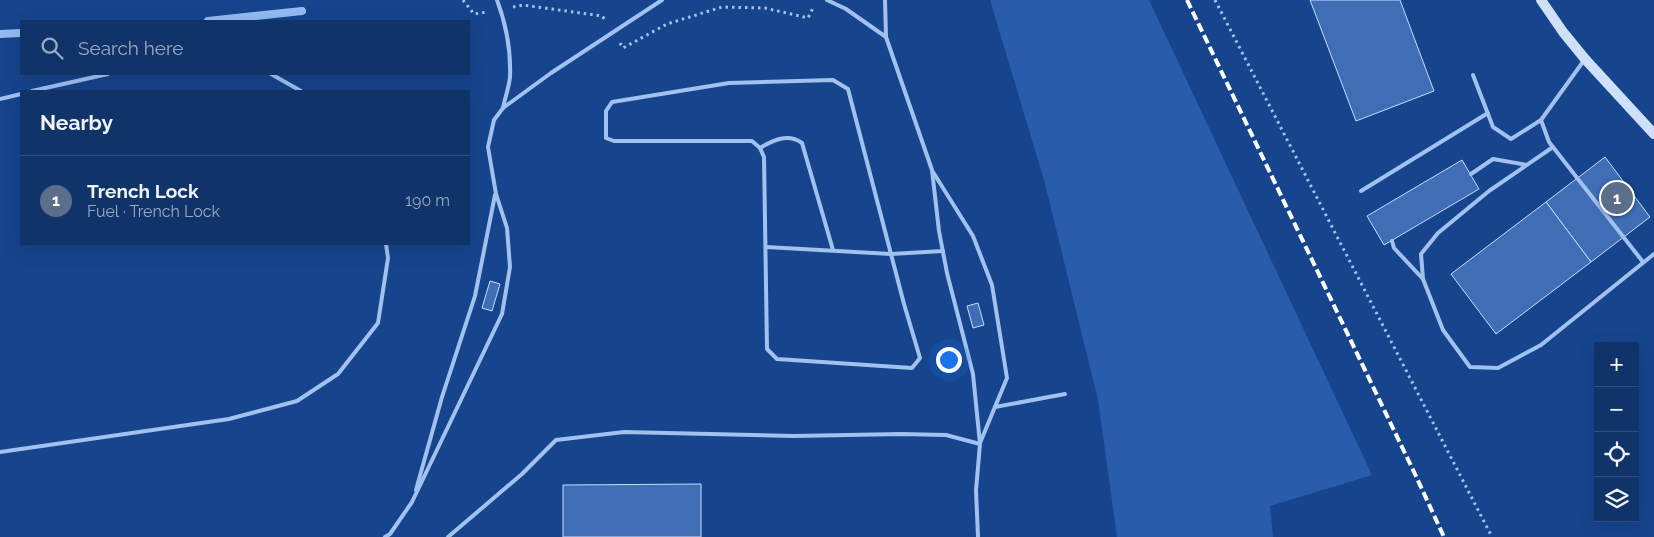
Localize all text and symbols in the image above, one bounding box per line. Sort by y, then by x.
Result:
search box [20,20,470,75]
icon: search [38,34,66,62]
text: Search here [78,37,184,59]
text: Nearby [40,110,113,135]
pin: 1 [1601,179,1633,217]
text: Trench Lock [87,180,199,202]
text: 1 [52,191,60,210]
text: 190 m [405,191,450,210]
text: Fuel · Trench Lock [87,202,220,221]
map controls [1594,342,1639,522]
button: + [1594,342,1639,387]
your location [936,347,962,373]
button: − [1594,387,1639,432]
button: locate [1594,432,1639,477]
button: layers [1594,477,1639,522]

